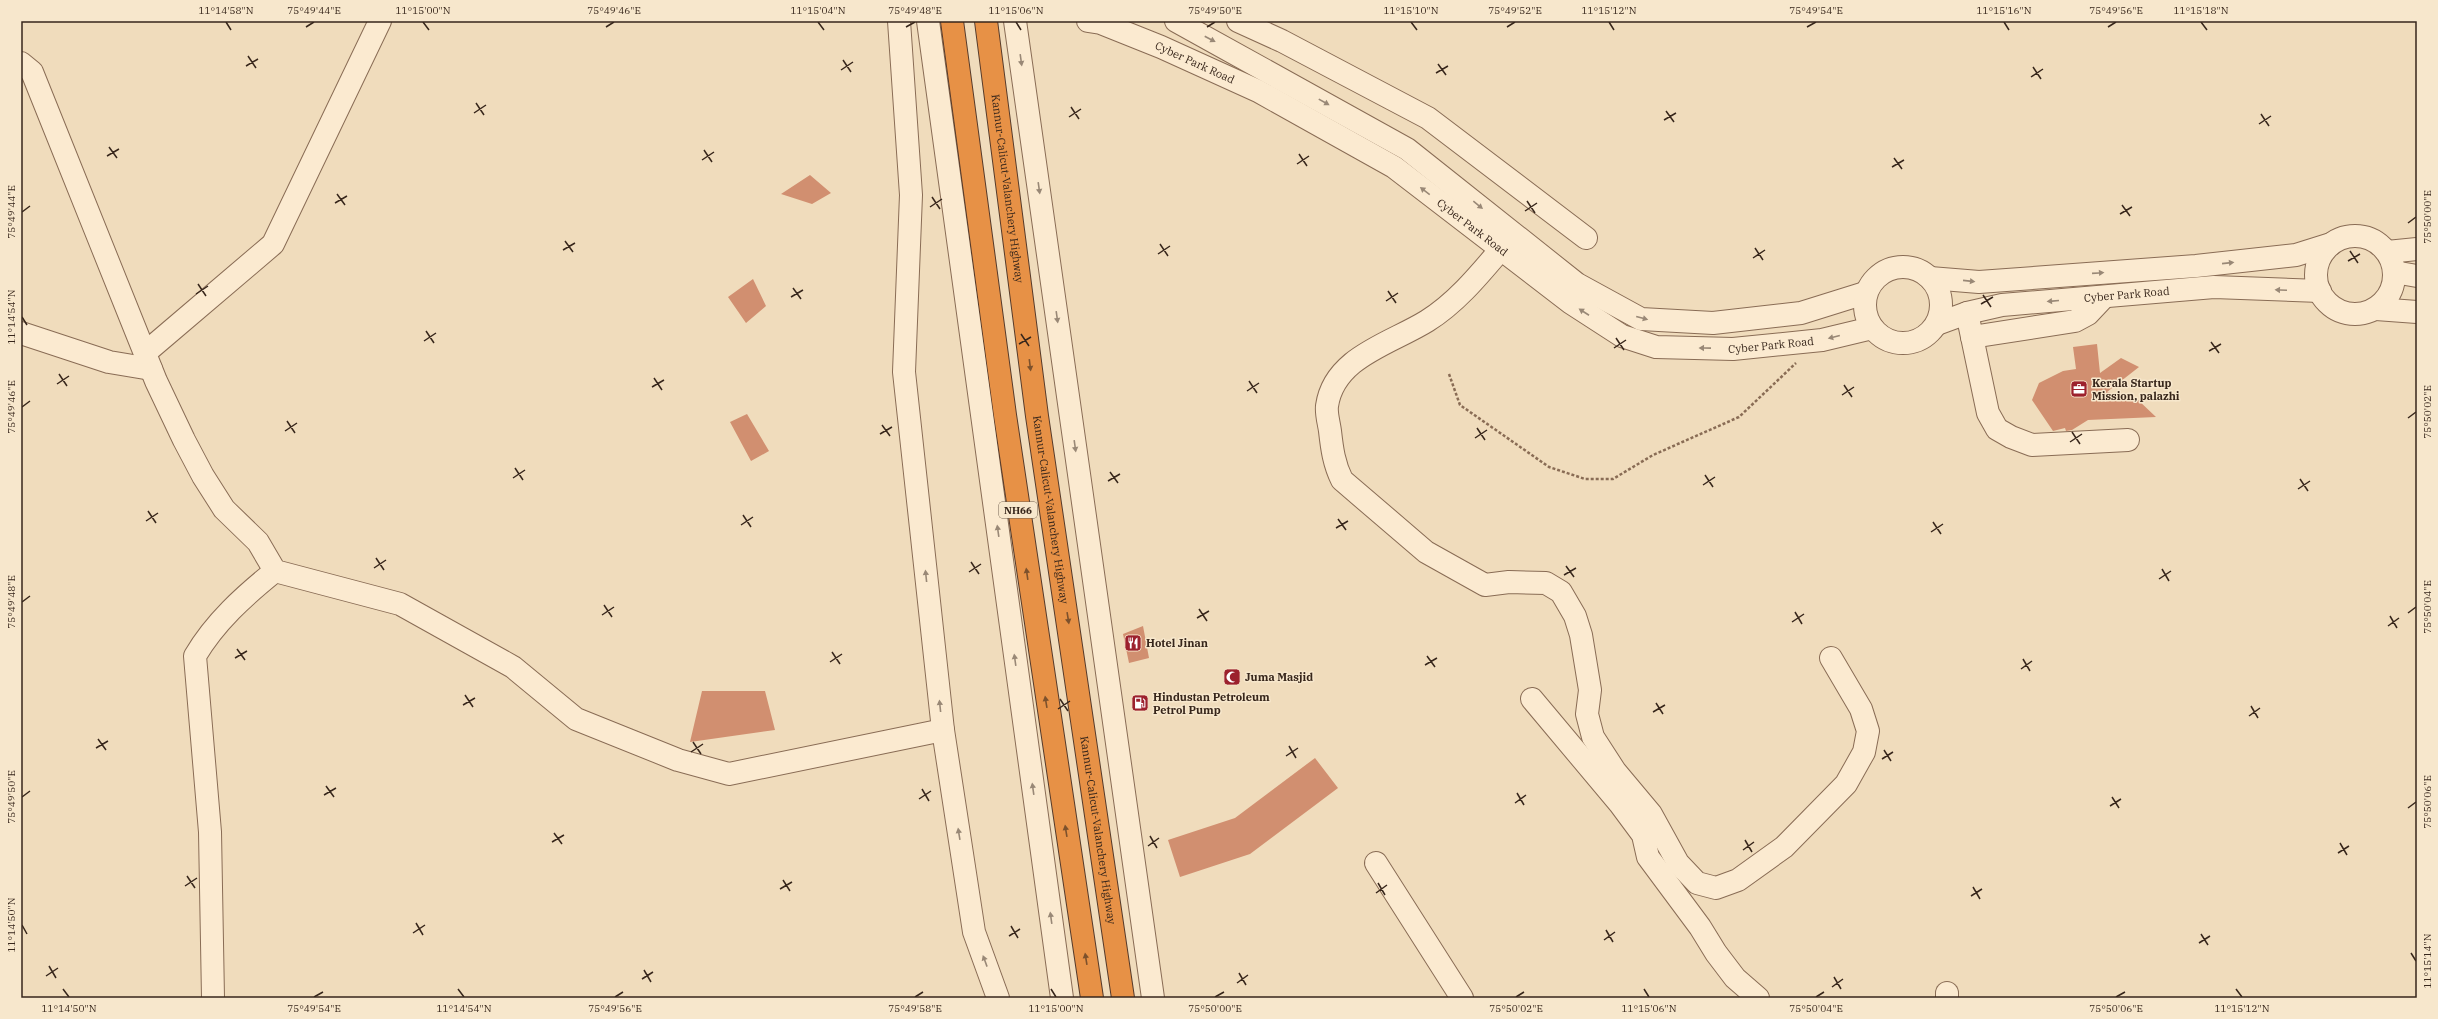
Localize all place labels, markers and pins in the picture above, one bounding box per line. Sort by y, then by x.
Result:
place label: Kerala Startup Mission, palazhi [2092,376,2180,403]
office icon: Kerala Startup Mission, palazhi [2069,379,2089,399]
restaurant icon: Hotel Jinan [1123,633,1143,653]
place label: Hotel Jinan [1146,636,1208,650]
mosque icon: Juma Masjid [1222,667,1242,687]
place label: Juma Masjid [1245,670,1313,684]
place label: Hindustan Petroleum Petrol Pump [1153,690,1270,717]
fuel station icon: Hindustan Petroleum Petrol Pump [1130,693,1150,713]

